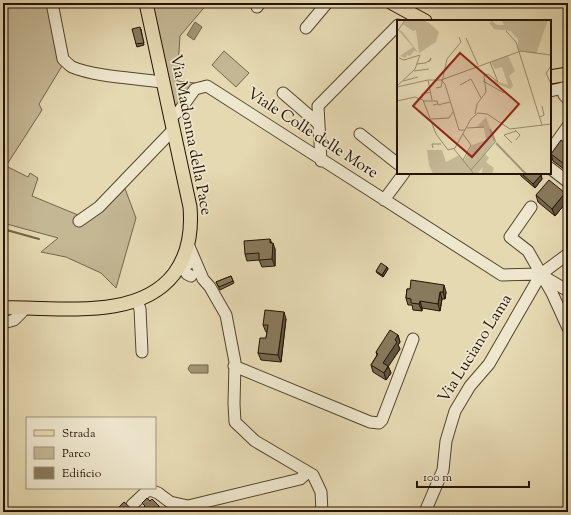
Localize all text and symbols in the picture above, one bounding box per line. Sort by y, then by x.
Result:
inset map [397,20,551,174]
street label: Via Madonna della Pace [163,53,217,217]
street label: Viale Colle delle More [242,83,382,185]
street label: Via Luciano Lama [433,290,519,408]
legend [26,417,156,489]
text: Strada [62,425,96,443]
text: Parco [62,445,91,463]
scale bar [417,463,529,489]
text: Edificio [62,465,102,483]
text: 100 m [423,469,452,487]

